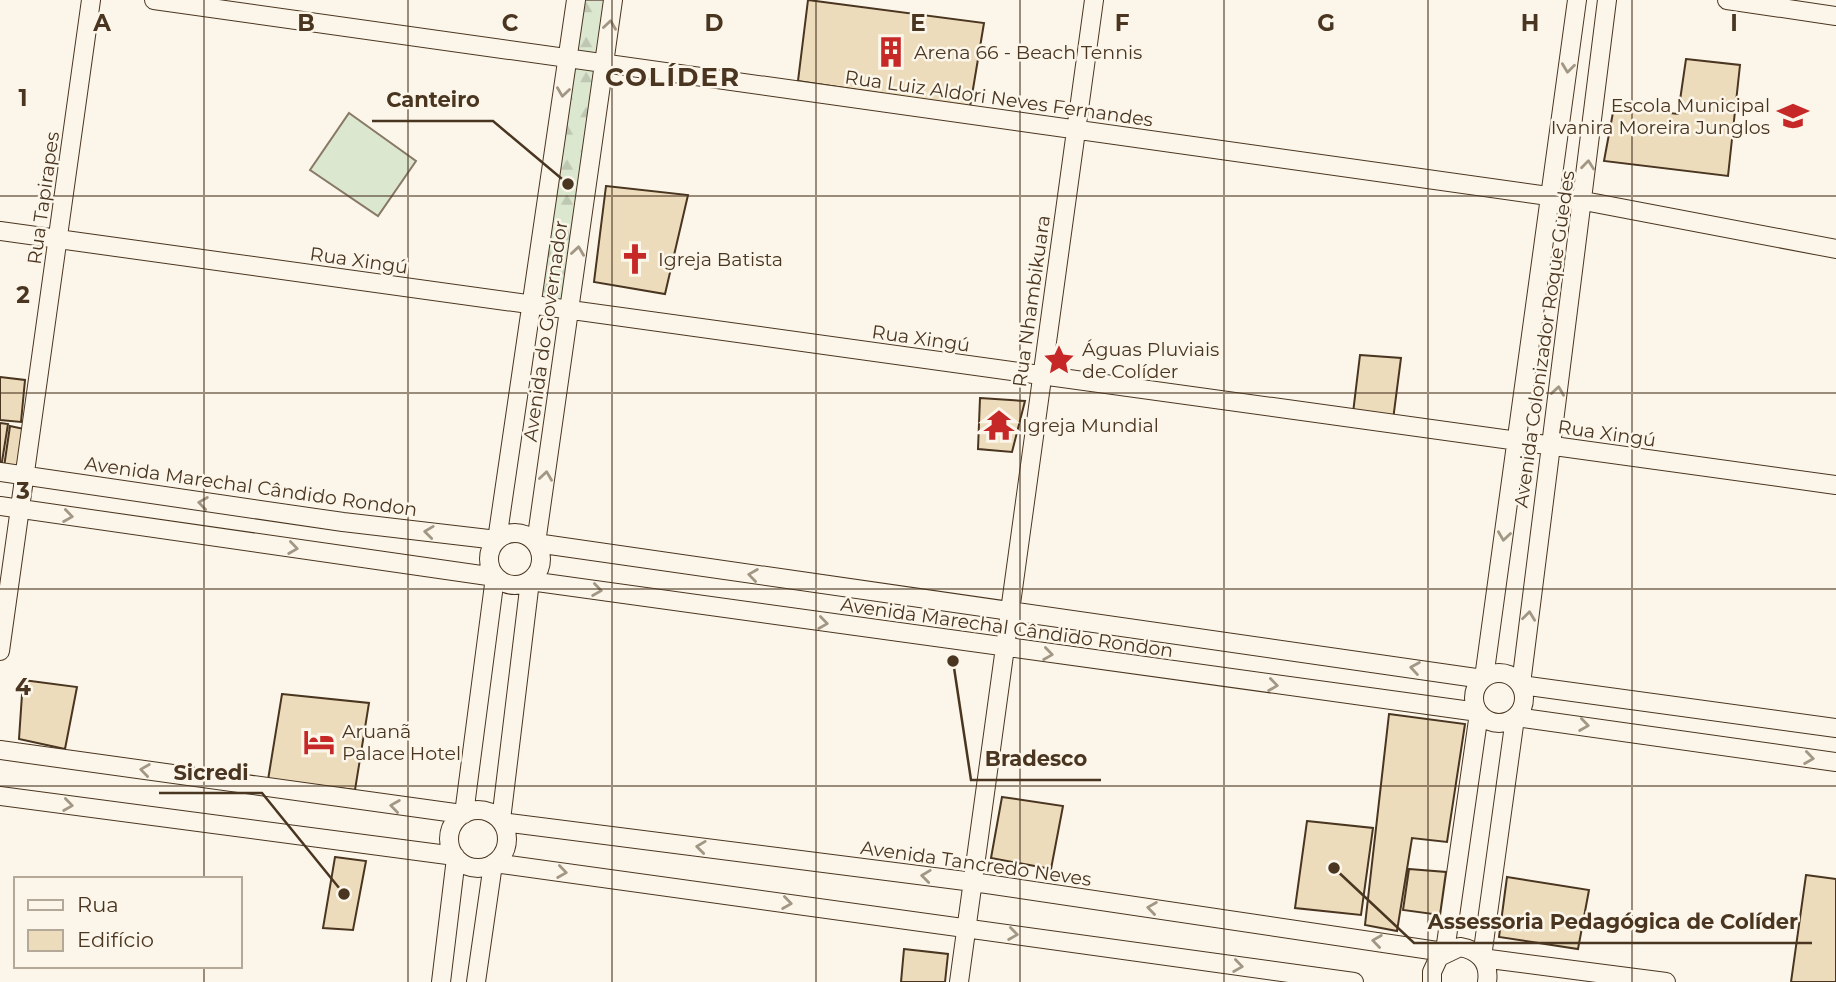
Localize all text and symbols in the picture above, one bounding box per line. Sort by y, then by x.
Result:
text: A [92,9,111,37]
text: B [297,9,315,37]
text: C [502,9,519,37]
text: D [705,9,724,37]
text: E [910,9,926,37]
text: F [1115,9,1130,37]
text: G [1317,9,1335,37]
text: H [1521,9,1539,37]
text: I [1730,9,1738,37]
one-way arrow [602,19,617,31]
building icon: Arena 66 - Beach Tennis [874,35,908,69]
place label: Arena 66 - Beach Tennis [914,41,1142,64]
district label: COLÍDER [605,61,741,93]
one-way arrow [1561,62,1576,74]
street label: Rua Luiz Aldori Neves Fernandes [843,65,1155,132]
callout: Canteiro [372,79,493,121]
text: 1 [18,84,28,112]
one-way arrow [555,86,570,98]
text: Canteiro [386,87,480,112]
place label: Escola Municipal Ivanira Moreira Junglos [1551,94,1770,139]
school or university icon: Escola Municipal Ivanira Moreira Junglos [1776,99,1810,133]
street label: Rua Tapirapes [23,130,64,266]
one-way arrow [1580,159,1595,170]
street label: Avenida Colonizador Roque Guedes [1509,169,1580,509]
street label: Rua Nhambikuara [1008,214,1055,389]
street label: Avenida do Governador [519,219,572,443]
street label: Rua Xingú [308,242,410,279]
church icon: Igreja Batista [618,242,652,276]
one-way arrow [571,245,586,256]
place label: Igreja Batista [658,248,783,271]
text: 2 [16,281,30,309]
street label: Rua Xingú [870,320,972,357]
place label: Águas Pluviais de Colíder [1082,338,1219,383]
place icon: Águas Pluviais de Colíder [1042,343,1076,377]
one-way arrow [1550,385,1565,397]
temple icon: Igreja Mundial [982,408,1016,442]
place label: Igreja Mundial [1022,414,1159,437]
street label: Rua Xingú [1556,415,1658,452]
street label: Avenida Marechal Cândido Rondon [83,452,419,521]
one-way arrow [538,470,553,482]
text: 3 [15,477,30,505]
one-way arrow [197,495,209,510]
one-way arrow [62,508,73,523]
one-way arrow [423,525,435,540]
one-way arrow [1497,530,1512,542]
one-way arrow [287,540,299,555]
one-way arrow [747,567,759,582]
one-way arrow [592,583,603,598]
street label: Avenida Marechal Cândido Rondon [839,593,1175,662]
one-way arrow [1522,611,1537,622]
one-way arrow [817,615,829,630]
one-way arrow [1042,647,1054,662]
one-way arrow [1409,661,1421,676]
text: 4 [15,673,31,701]
one-way arrow [1268,677,1279,692]
one-way arrow [1578,718,1590,733]
place label: Aruanã Palace Hotel [342,720,461,765]
hotel icon: Aruanã Palace Hotel [302,725,336,759]
callout: Bradesco [971,738,1101,780]
text: Bradesco [985,746,1087,771]
callout: Sicredi [159,751,262,793]
one-way arrow [1803,751,1815,766]
text: Sicredi [173,760,249,785]
one-way arrow [139,763,151,778]
one-way arrow [62,797,74,812]
one-way arrow [389,798,400,813]
street label: Avenida Tancredo Neves [859,836,1093,891]
one-way arrow [695,840,707,855]
one-way arrow [556,865,568,880]
one-way arrow [920,869,932,884]
legend [14,877,242,968]
text: Rua [77,892,119,917]
one-way arrow [781,895,793,910]
one-way arrow [1146,901,1157,916]
callout: Assessoria Pedagógica de Colíder [1414,901,1812,943]
text: Assessoria Pedagógica de Colíder [1427,909,1798,934]
one-way arrow [1007,926,1019,941]
text: Edifício [77,927,154,952]
one-way arrow [1371,934,1383,949]
one-way arrow [1232,958,1244,973]

